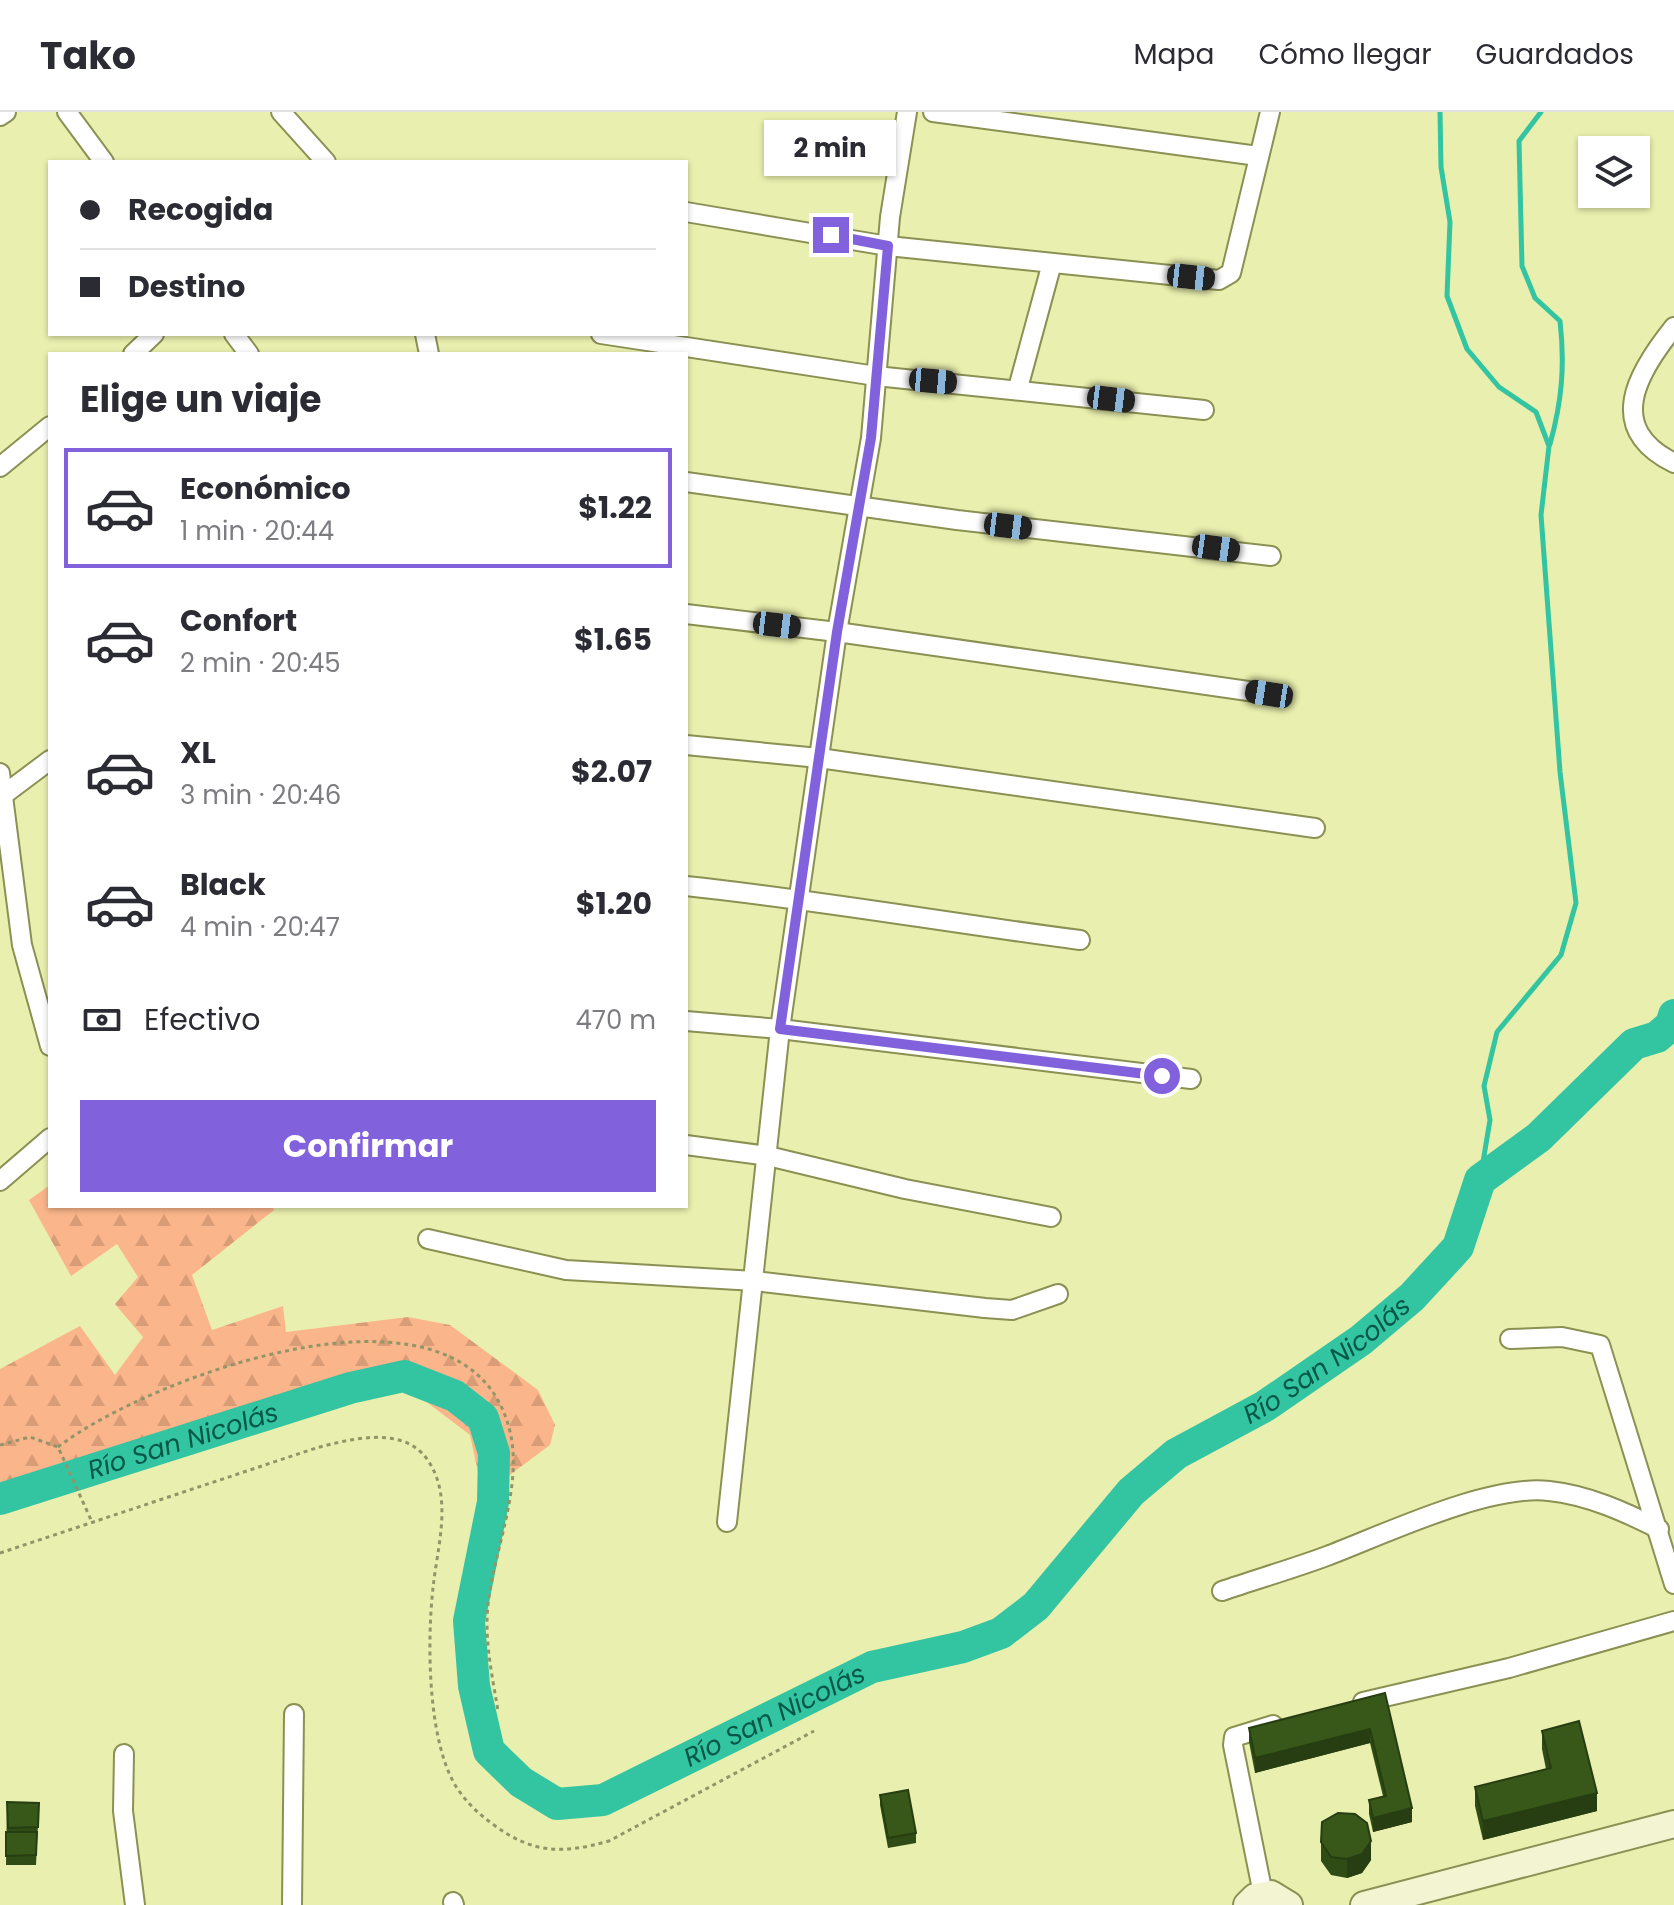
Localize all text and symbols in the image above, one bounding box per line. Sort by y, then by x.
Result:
text: Tako [40,29,136,82]
text: Mapa [1133,35,1214,74]
text: Cómo llegar [1258,35,1432,74]
text: Guardados [1476,35,1634,74]
callout: 2 min [765,119,897,175]
text: 2 min [793,130,867,166]
map controls [1578,136,1650,208]
button: layers [1578,136,1650,208]
text: Recogida [128,188,273,231]
route end [813,217,849,253]
car [1166,263,1216,291]
text: Destino [128,265,245,308]
car [908,367,958,395]
text: Elige un viaje [80,374,322,425]
car [1086,384,1136,414]
text: Económico [180,467,351,510]
icon: car [84,472,156,544]
text: $1.22 [578,486,652,529]
car [983,511,1033,541]
text: 1 min · 20:44 [180,513,334,549]
car [1191,533,1241,563]
text: Confort [180,599,297,642]
icon: car [84,604,156,676]
car [752,610,802,640]
text: $1.65 [574,618,652,661]
text: 2 min · 20:45 [180,645,341,681]
car [1243,678,1295,710]
text: XL [180,731,216,774]
icon: car [84,736,156,808]
text: $2.07 [571,750,652,793]
text: 3 min · 20:46 [180,777,341,813]
text: Black [180,863,266,906]
icon: car [84,868,156,940]
text: $1.20 [576,882,652,925]
text: 4 min · 20:47 [180,909,340,945]
icon: cash [80,998,124,1042]
text: Efectivo [144,998,260,1041]
text: 470 m [575,1002,656,1038]
route start [1144,1058,1180,1094]
button: Confirmar [80,1100,656,1192]
water label: Río San Nicolás [1237,1288,1418,1432]
water label: Río San Nicolás [83,1394,283,1488]
water label: Río San Nicolás [677,1655,871,1775]

